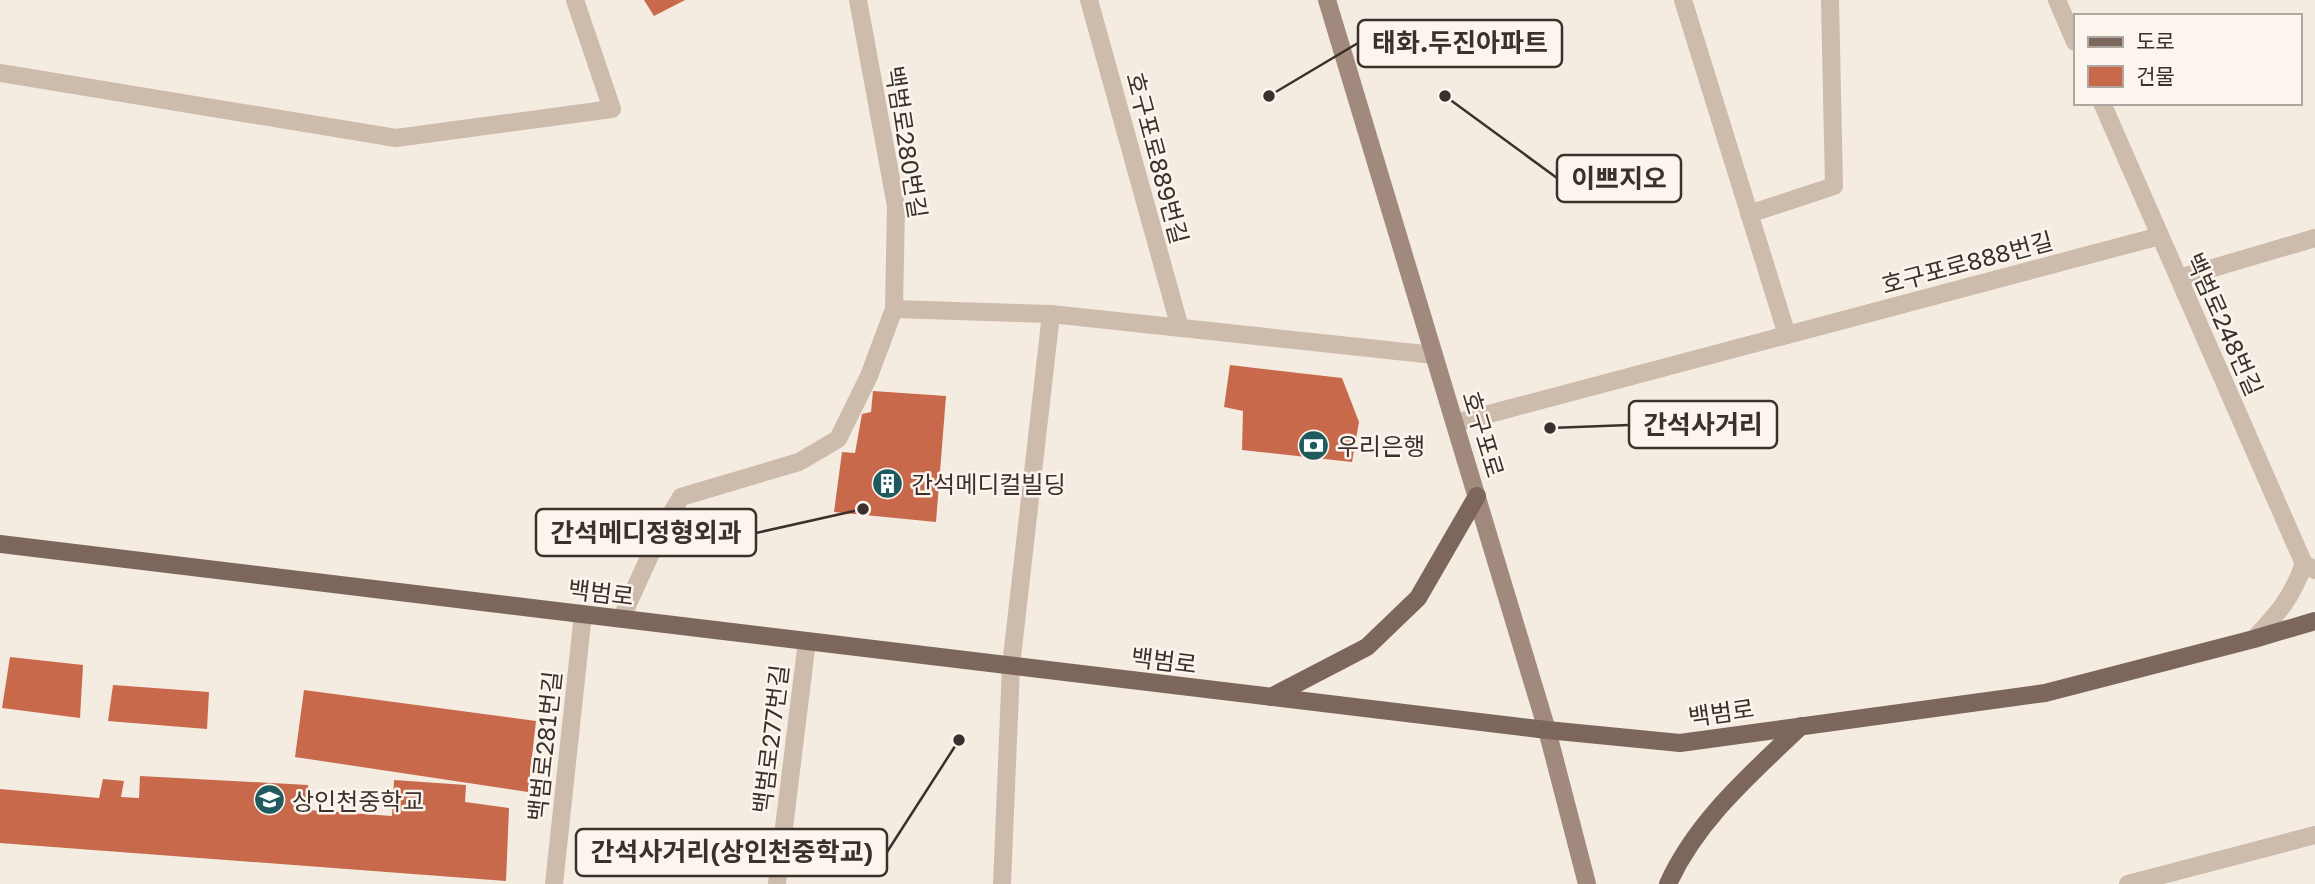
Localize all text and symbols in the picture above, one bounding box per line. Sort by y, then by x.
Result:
legend [2074,14,2301,105]
callout: 태화.두진아파트 [1358,20,1562,67]
text: 태화.두진아파트 [1372,27,1548,58]
text: 도로 [2136,28,2175,54]
text: 건물 [2136,63,2175,89]
street label: 백범로280번길 [881,64,933,220]
street label: 호구포로889번길 [1121,69,1195,247]
callout: 이쁘지오 [1557,155,1681,202]
text: 이쁘지오 [1571,163,1667,194]
street label: 호구포로888번길 [1878,225,2056,299]
street label: 백범로248번길 [2181,248,2269,400]
street label: 호구포로 [1457,388,1511,480]
callout: 간석사거리 [1629,401,1777,448]
text: 간석사거리 [1643,409,1763,440]
bank icon: 우리은행 [1297,428,1331,462]
place label: 우리은행 [1337,431,1425,460]
building icon: 간석메디컬빌딩 [871,466,905,500]
place label: 간석메디컬빌딩 [911,469,1066,498]
callout: 간석메디정형외과 [536,509,756,556]
text: 간석메디정형외과 [550,517,742,548]
street label: 백범로 [566,574,636,610]
street label: 백범로 [1129,642,1199,678]
street label: 백범로277번길 [746,663,794,815]
street label: 백범로281번길 [522,670,566,822]
street label: 백범로 [1686,693,1756,731]
school or university icon: 상인천중학교 [252,783,286,817]
place label: 상인천중학교 [292,786,424,815]
callout: 간석사거리(상인천중학교) [576,829,887,876]
text: 간석사거리(상인천중학교) [591,836,873,867]

